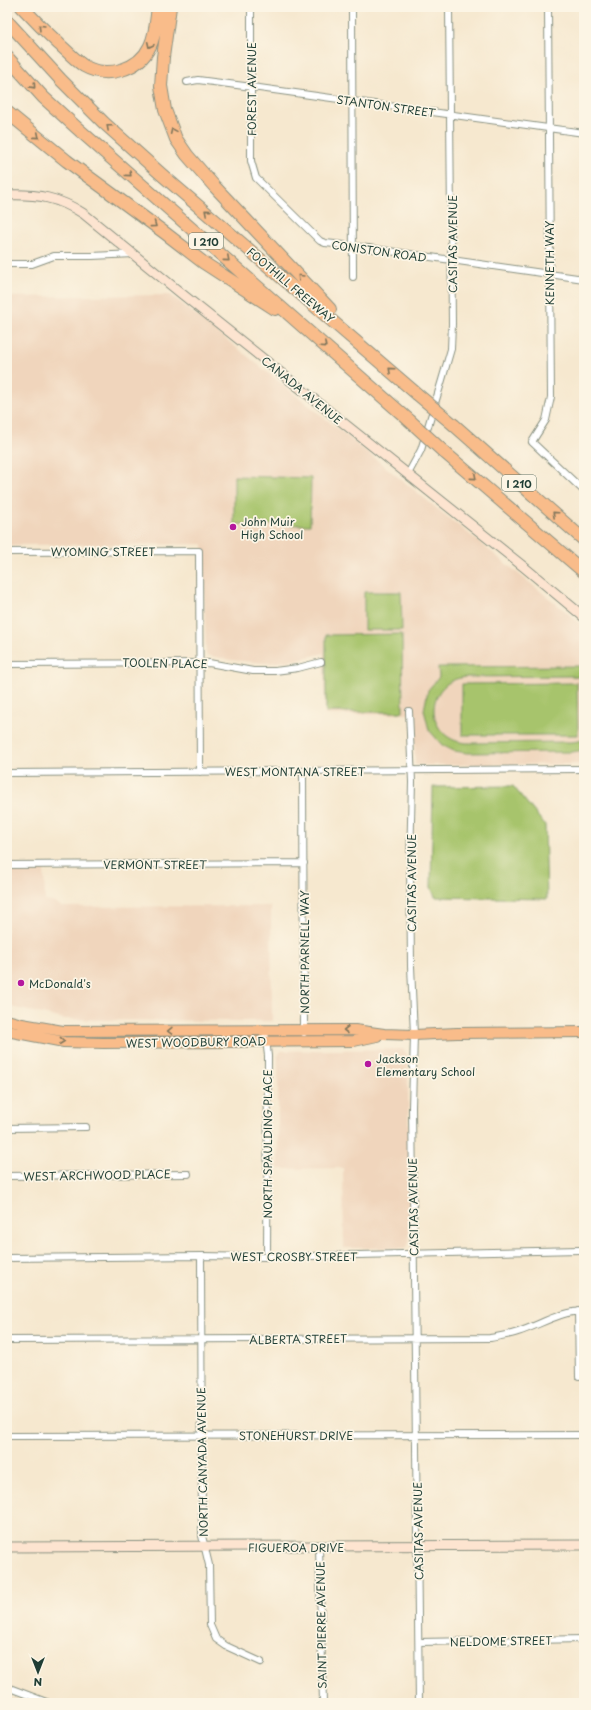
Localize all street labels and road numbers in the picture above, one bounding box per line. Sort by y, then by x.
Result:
street label: FOREST AVENUE [243,42,260,136]
street label: STANTON STREET [335,91,437,121]
street label: CASITAS AVENUE [444,195,461,293]
street label: KENNETH WAY [541,221,558,305]
road number: I 210 [189,233,223,249]
street label: CONISTON ROAD [330,236,428,266]
street label: FOOTHILL FREEWAY [243,243,339,327]
street label: CANADA AVENUE [258,352,346,428]
road number: I 210 [502,475,536,491]
street label: WYOMING STREET [51,543,156,560]
street label: TOOLEN PLACE [122,654,208,672]
street label: WEST MONTANA STREET [225,763,366,780]
street label: CASITAS AVENUE [403,834,420,932]
street label: VERMONT STREET [103,856,207,873]
street label: NORTH PARNELL WAY [296,890,313,1014]
street label: WEST WOODBURY ROAD [126,1032,266,1052]
street label: NORTH SPAULDING PLACE [259,1070,276,1218]
street label: CASITAS AVENUE [404,1158,422,1256]
street label: WEST ARCHWOOD PLACE [23,1165,171,1185]
street label: WEST CROSBY STREET [231,1248,358,1265]
street label: ALBERTA STREET [249,1330,347,1348]
street label: NORTH CANYADA AVENUE [192,1387,212,1537]
street label: STONEHURST DRIVE [239,1427,353,1444]
street label: CASITAS AVENUE [409,1482,427,1580]
street label: FIGUEROA DRIVE [248,1539,344,1556]
street label: SAINT PIERRE AVENUE [311,1561,331,1689]
street label: NELDOME STREET [450,1632,553,1650]

